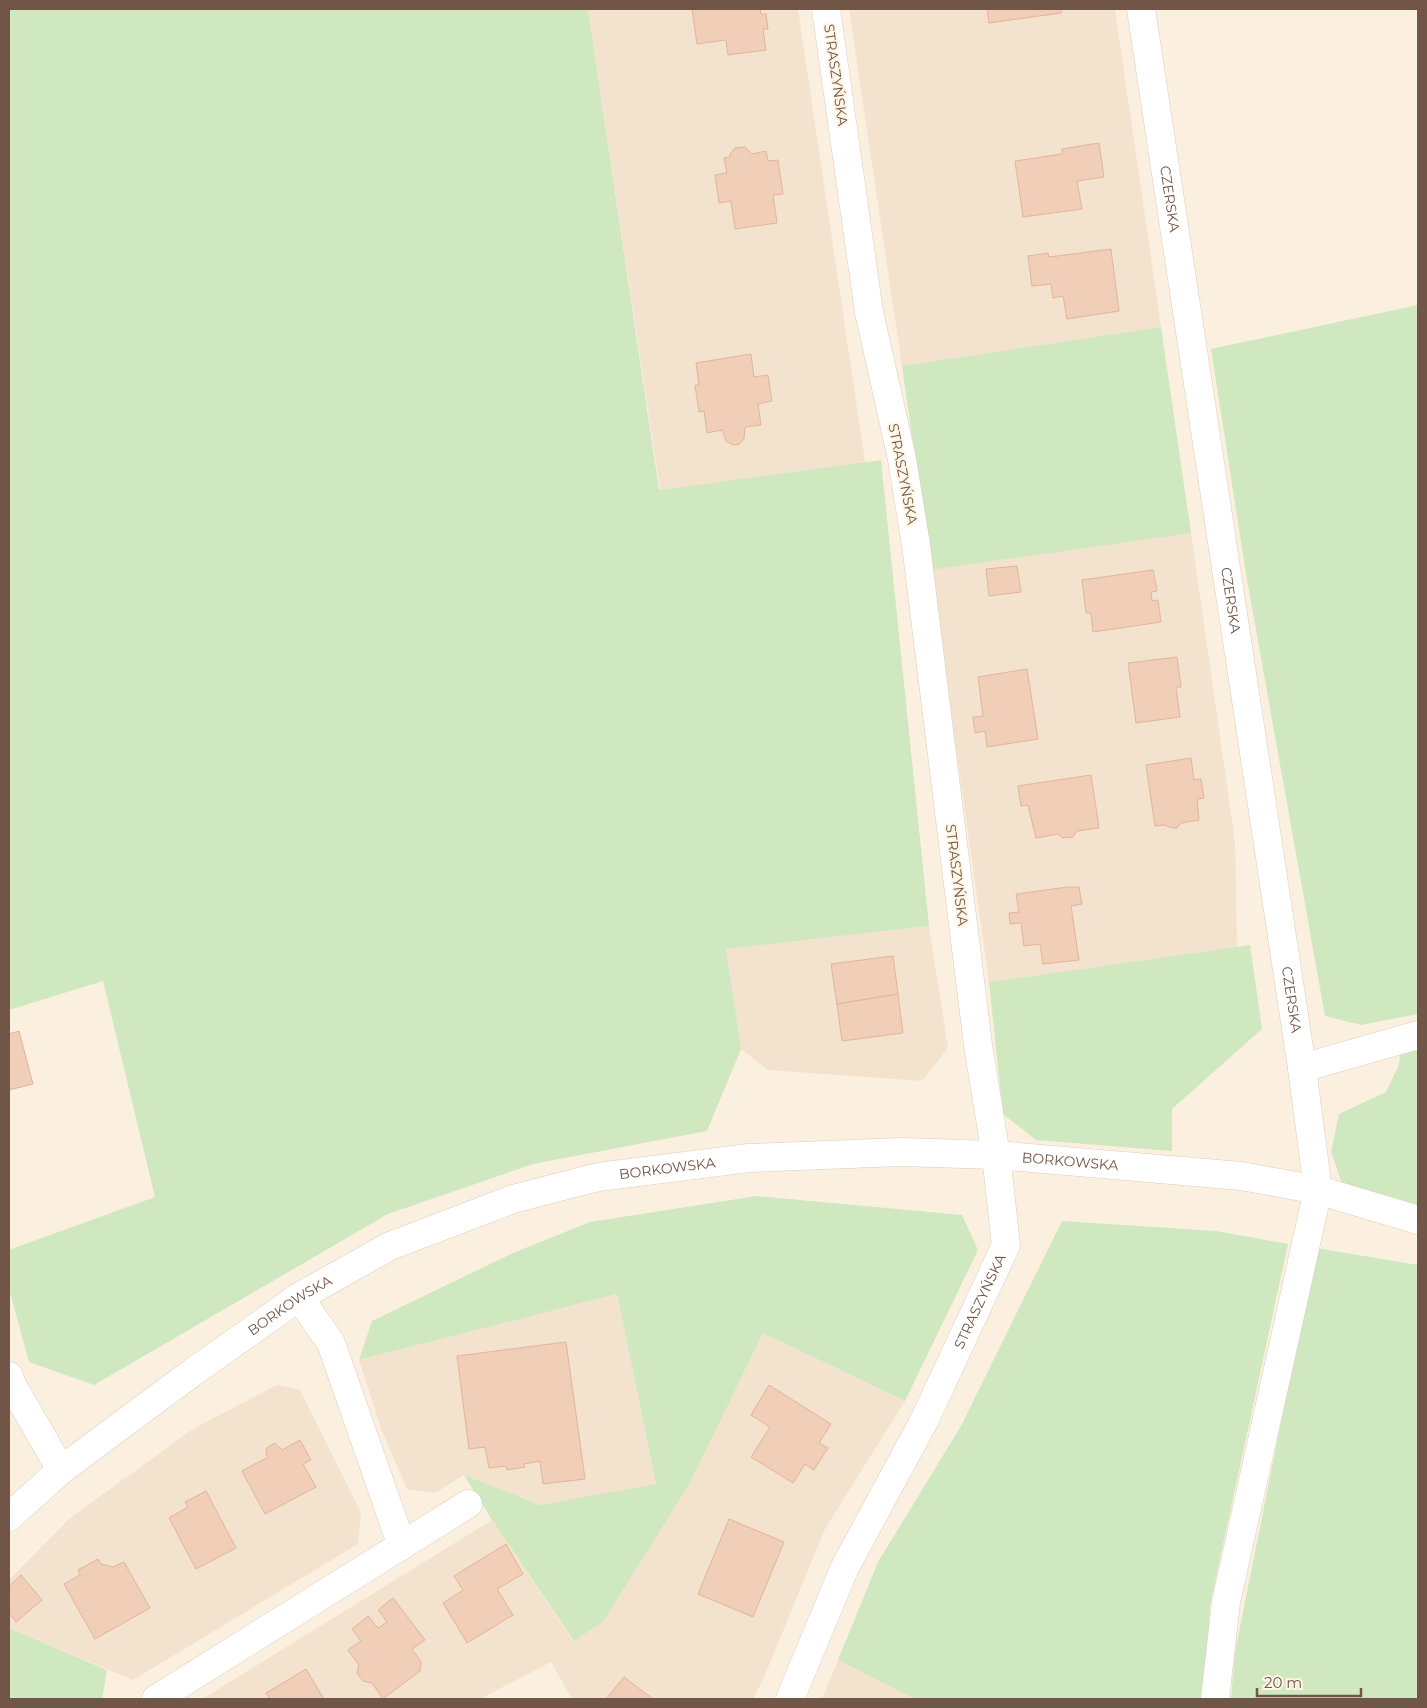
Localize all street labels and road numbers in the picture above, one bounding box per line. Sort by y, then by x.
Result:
street label: STRASZYŃSKA [820,23,852,128]
street label: CZERSKA [1156,164,1184,234]
street label: STRASZYŃSKA [884,422,922,527]
street label: CZERSKA [1217,566,1245,636]
street label: STRASZYŃSKA [942,823,972,928]
street label: CZERSKA [1278,965,1306,1035]
street label: BORKOWSKA [1021,1148,1120,1175]
street label: BORKOWSKA [618,1153,717,1183]
street label: STRASZYŃSKA [950,1250,1010,1352]
street label: BORKOWSKA [244,1271,336,1339]

